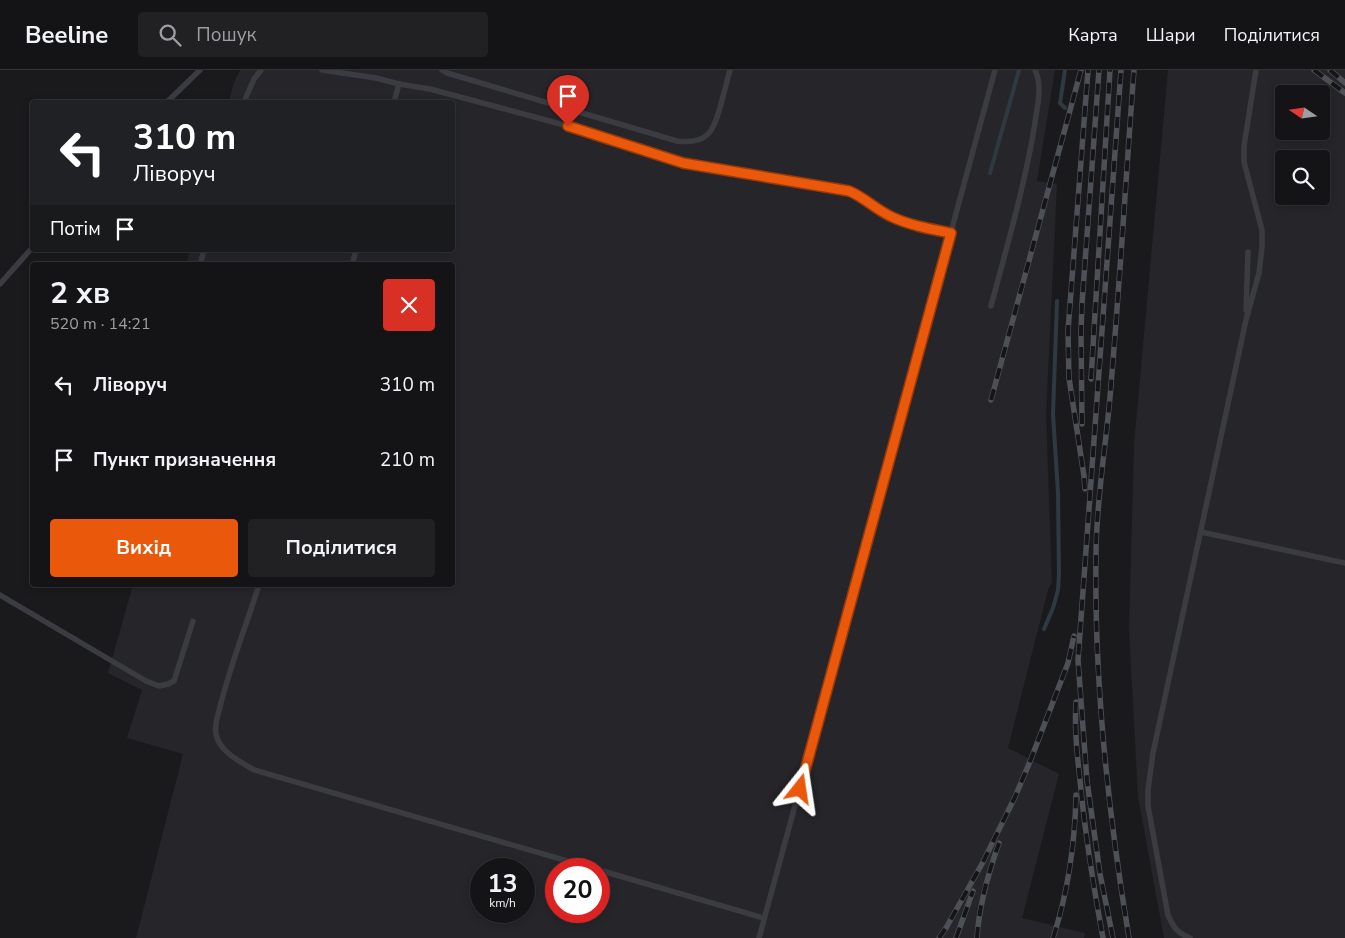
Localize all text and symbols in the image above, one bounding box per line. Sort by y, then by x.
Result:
search box [138,12,488,57]
text: Beeline [25,19,108,51]
icon: search [156,21,184,49]
text: Пошук [196,22,257,48]
text: Карта [1068,23,1118,47]
text: Шари [1146,23,1196,47]
text: Поділитися [1224,23,1320,47]
pin [547,75,589,126]
icon: arrive [554,82,582,110]
north arrow [1275,85,1330,140]
map controls [1275,85,1330,205]
text: 310 m [133,114,236,161]
icon: left [50,120,115,185]
button: search [1275,150,1330,205]
text: Ліворуч [133,159,216,189]
icon: arrive [111,215,139,243]
text: Потім [50,216,101,242]
text: 2 хв [50,273,110,314]
button: close [383,279,435,331]
text: 520 m · 14:21 [50,313,151,335]
icon: left [50,371,78,399]
text: Ліворуч [93,372,167,398]
text: 310 m [380,372,435,398]
icon: arrive [50,446,78,474]
text: Пункт призначення [93,447,276,473]
text: 210 m [380,447,435,473]
button: Вихід [50,519,238,577]
button: Поділитися [248,519,435,577]
position arrow [773,762,825,814]
speed limit sign: 20 [545,858,610,923]
text: 13 [487,867,518,901]
text: km/h [489,895,516,911]

